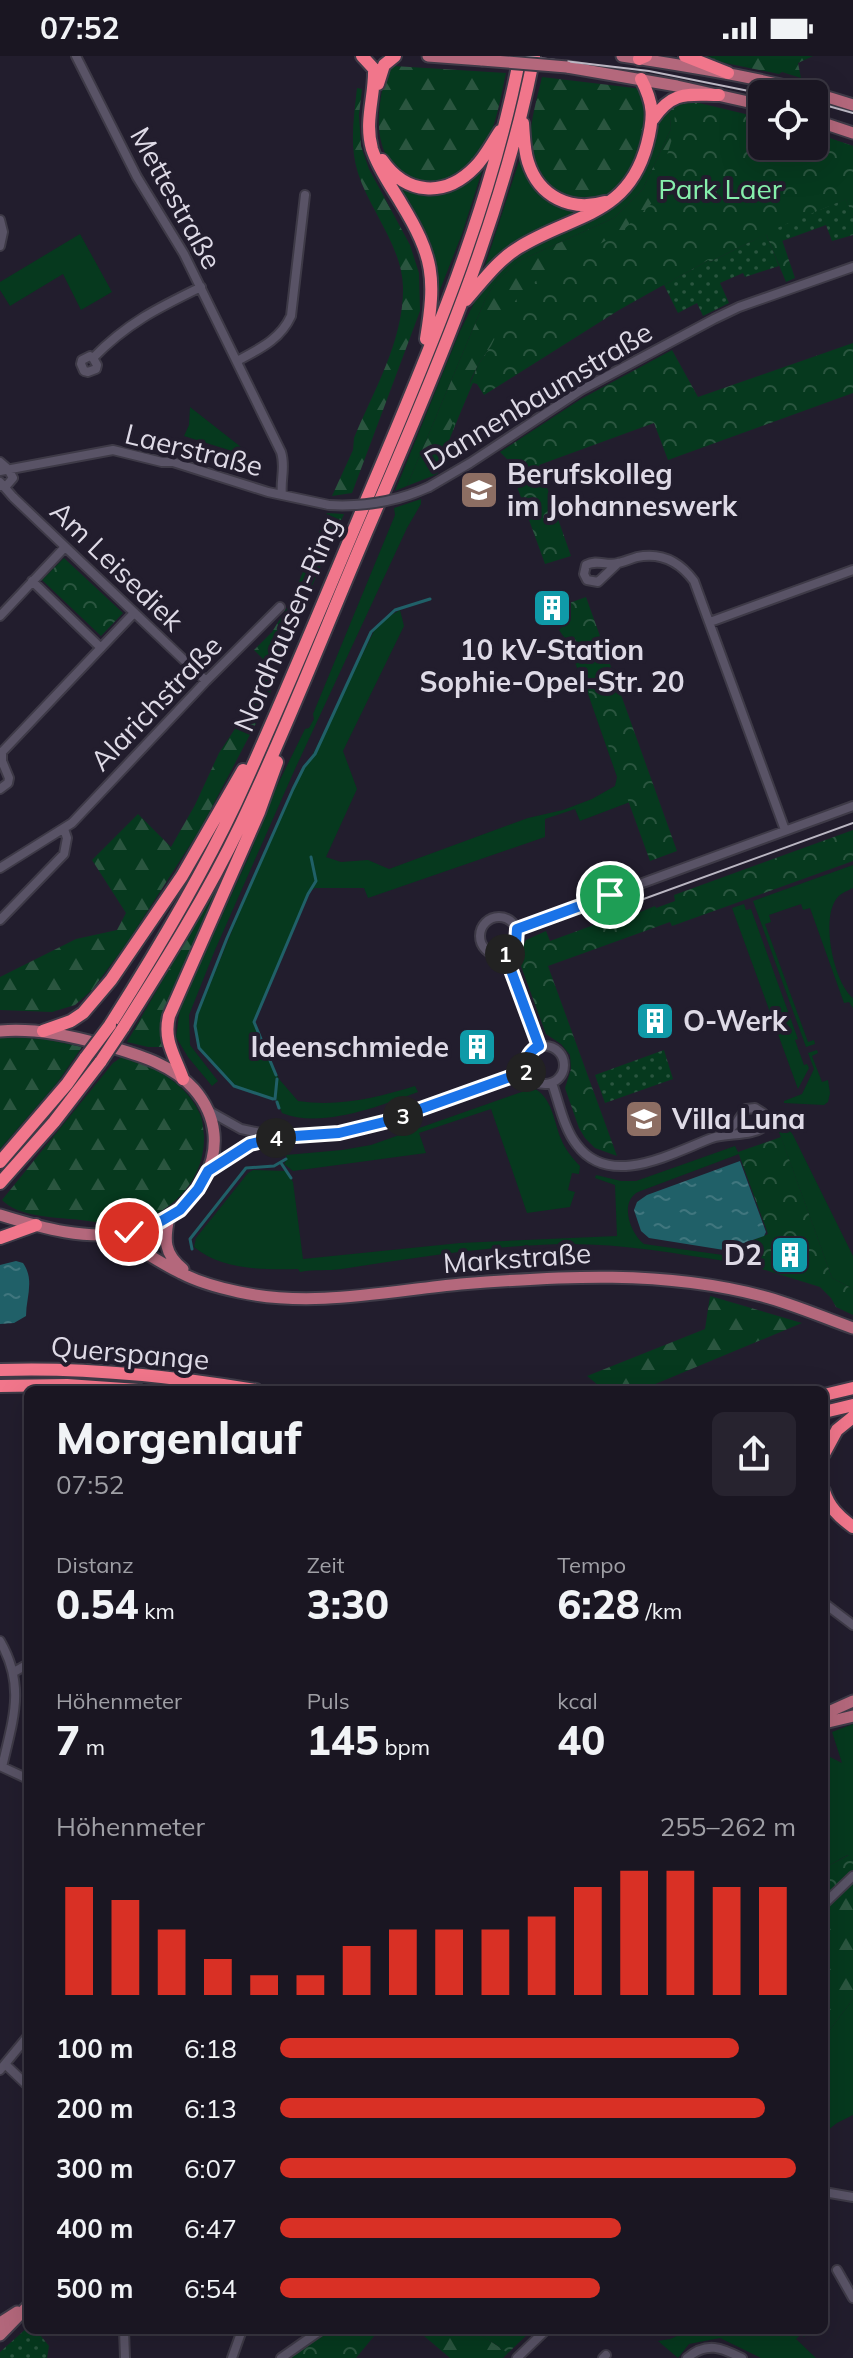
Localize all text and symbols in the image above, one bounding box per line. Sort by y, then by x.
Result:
text: 07:52 [40,9,119,47]
map controls [748,80,828,160]
button: locate [748,80,828,160]
street label: Mettestraße [123,121,230,275]
park label: Park Laer [658,171,783,206]
street label: Dannenbaumstraße [417,314,658,477]
street label: Laerstraße [122,416,267,484]
place label: Berufskolleg im Johanneswerk [507,456,738,523]
school or university icon: Berufskolleg im Johanneswerk [458,469,500,511]
street label: Am Leisediek [43,493,192,638]
street label: Nordhausen-Ring [226,511,348,736]
building icon: 10 kV-Station Sophie-Opel-Str. 20 [531,587,573,629]
street label: Alarichstraße [82,628,229,778]
place label: 10 kV-Station Sophie-Opel-Str. 20 [419,632,685,699]
pin [576,861,644,929]
icon: arrive [588,873,632,917]
pin: 1 [485,934,525,974]
text: 1 [498,940,512,968]
building icon: O-Werk [634,1000,676,1042]
place label: O-Werk [683,1003,788,1038]
building icon: Ideenschmiede [456,1026,498,1068]
place label: Ideenschmiede [251,1029,449,1064]
pin: 2 [506,1052,546,1092]
text: 2 [519,1058,533,1086]
pin: 3 [383,1096,423,1136]
school or university icon: Villa Luna [623,1098,665,1140]
place label: Villa Luna [671,1101,805,1136]
text: 3 [396,1102,410,1130]
pin: 4 [256,1118,296,1158]
text: 4 [269,1124,283,1152]
pin [95,1198,163,1266]
icon: check [107,1210,151,1254]
building icon: D2 [769,1234,811,1276]
street label: Markstraße [442,1235,592,1280]
place label: D2 [724,1237,762,1272]
street label: Querspange [49,1328,211,1377]
text: Morgenlauf [56,1410,301,1465]
button: share [712,1412,796,1496]
text: 07:52 [56,1468,124,1501]
text: Distanz [56,1551,134,1579]
text: Zeit [307,1551,344,1579]
text: Tempo [557,1551,626,1579]
text: 0.54 [56,1579,138,1629]
text: 3:30 [307,1579,389,1629]
text: 6:28 [557,1579,640,1629]
text: km [138,1597,175,1625]
text: /km [640,1597,682,1625]
text: Höhenmeter [56,1687,182,1715]
text: Puls [307,1687,350,1715]
text: kcal [557,1687,598,1715]
text: 7 [56,1715,80,1765]
text: 145 [307,1715,379,1765]
text: 40 [557,1715,605,1765]
text: m [80,1733,105,1761]
text: bpm [379,1733,430,1761]
text: Höhenmeter [56,1810,205,1843]
text: 255–262 m [660,1810,796,1843]
text: 100 m [56,2032,133,2065]
text: 6:18 [184,2032,237,2065]
text: 200 m [56,2092,133,2125]
text: 6:13 [184,2092,237,2125]
text: 300 m [56,2152,133,2185]
text: 6:07 [184,2152,237,2185]
text: 400 m [56,2212,133,2245]
text: 6:47 [184,2212,237,2245]
text: 500 m [56,2272,133,2305]
text: 6:54 [184,2272,237,2305]

